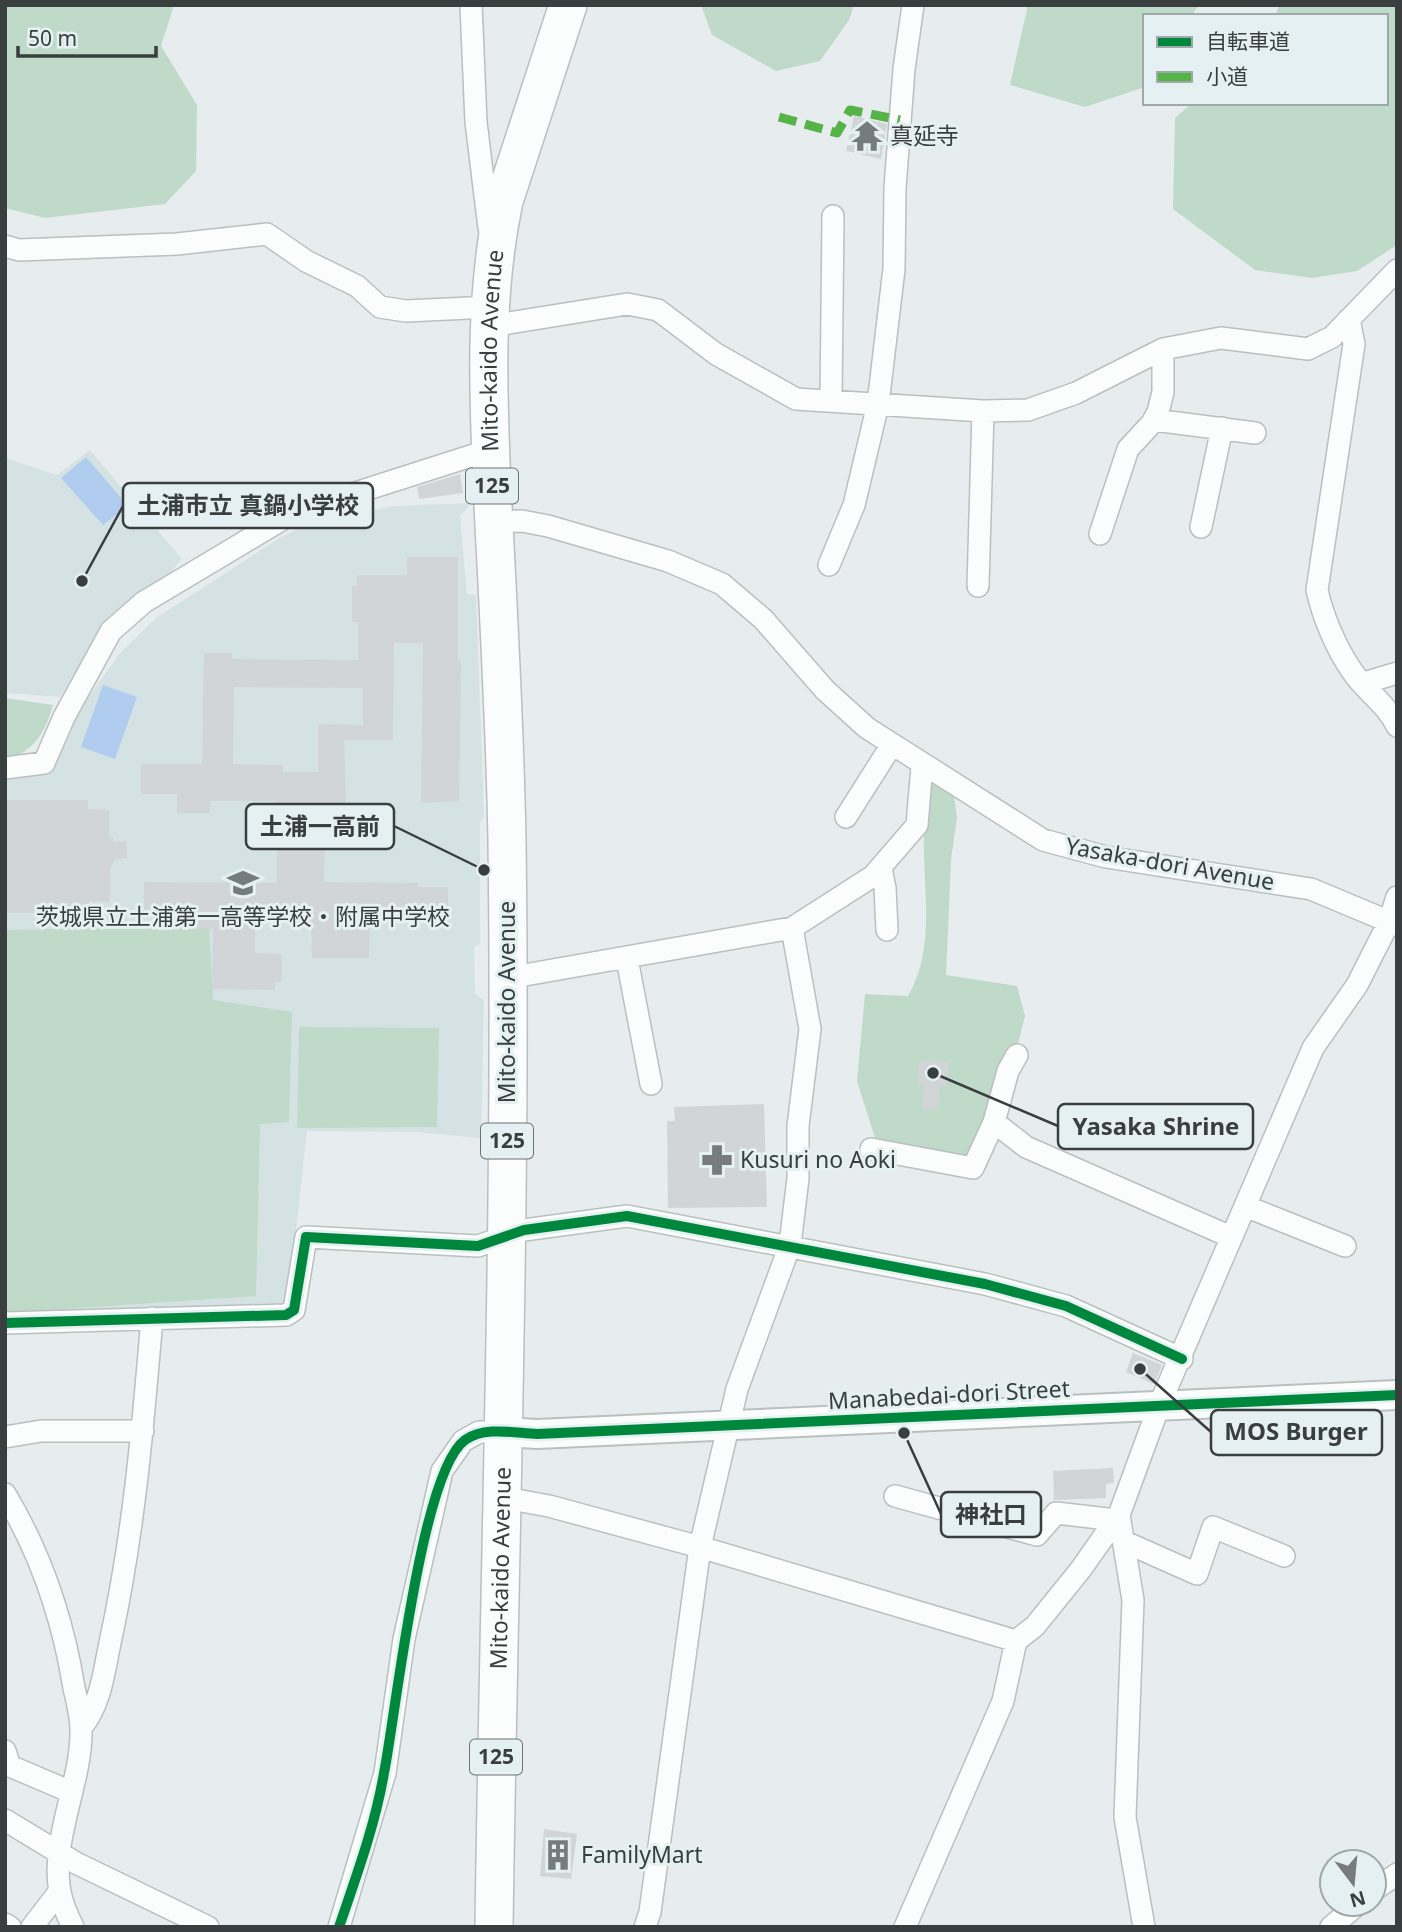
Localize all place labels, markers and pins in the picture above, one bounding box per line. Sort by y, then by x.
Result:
temple icon: 真延寺 [850,119,884,153]
place label: 真延寺 [890,119,959,151]
callout: 土浦市立 真鍋小学校 [123,483,373,528]
callout: 土浦一高前 [246,804,394,849]
school or university icon: 茨城県立土浦第一高等学校・附属中学校 [226,866,260,900]
place label: 茨城県立土浦第一高等学校・附属中学校 [36,900,450,932]
callout: Yasaka Shrine [1058,1104,1253,1149]
pharmacy icon: Kusuri no Aoki [700,1143,734,1177]
place label: Kusuri no Aoki [740,1143,896,1175]
callout: MOS Burger [1211,1410,1382,1455]
callout: 神社口 [941,1492,1041,1537]
building icon: FamilyMart [541,1838,575,1872]
place label: FamilyMart [581,1838,703,1870]

